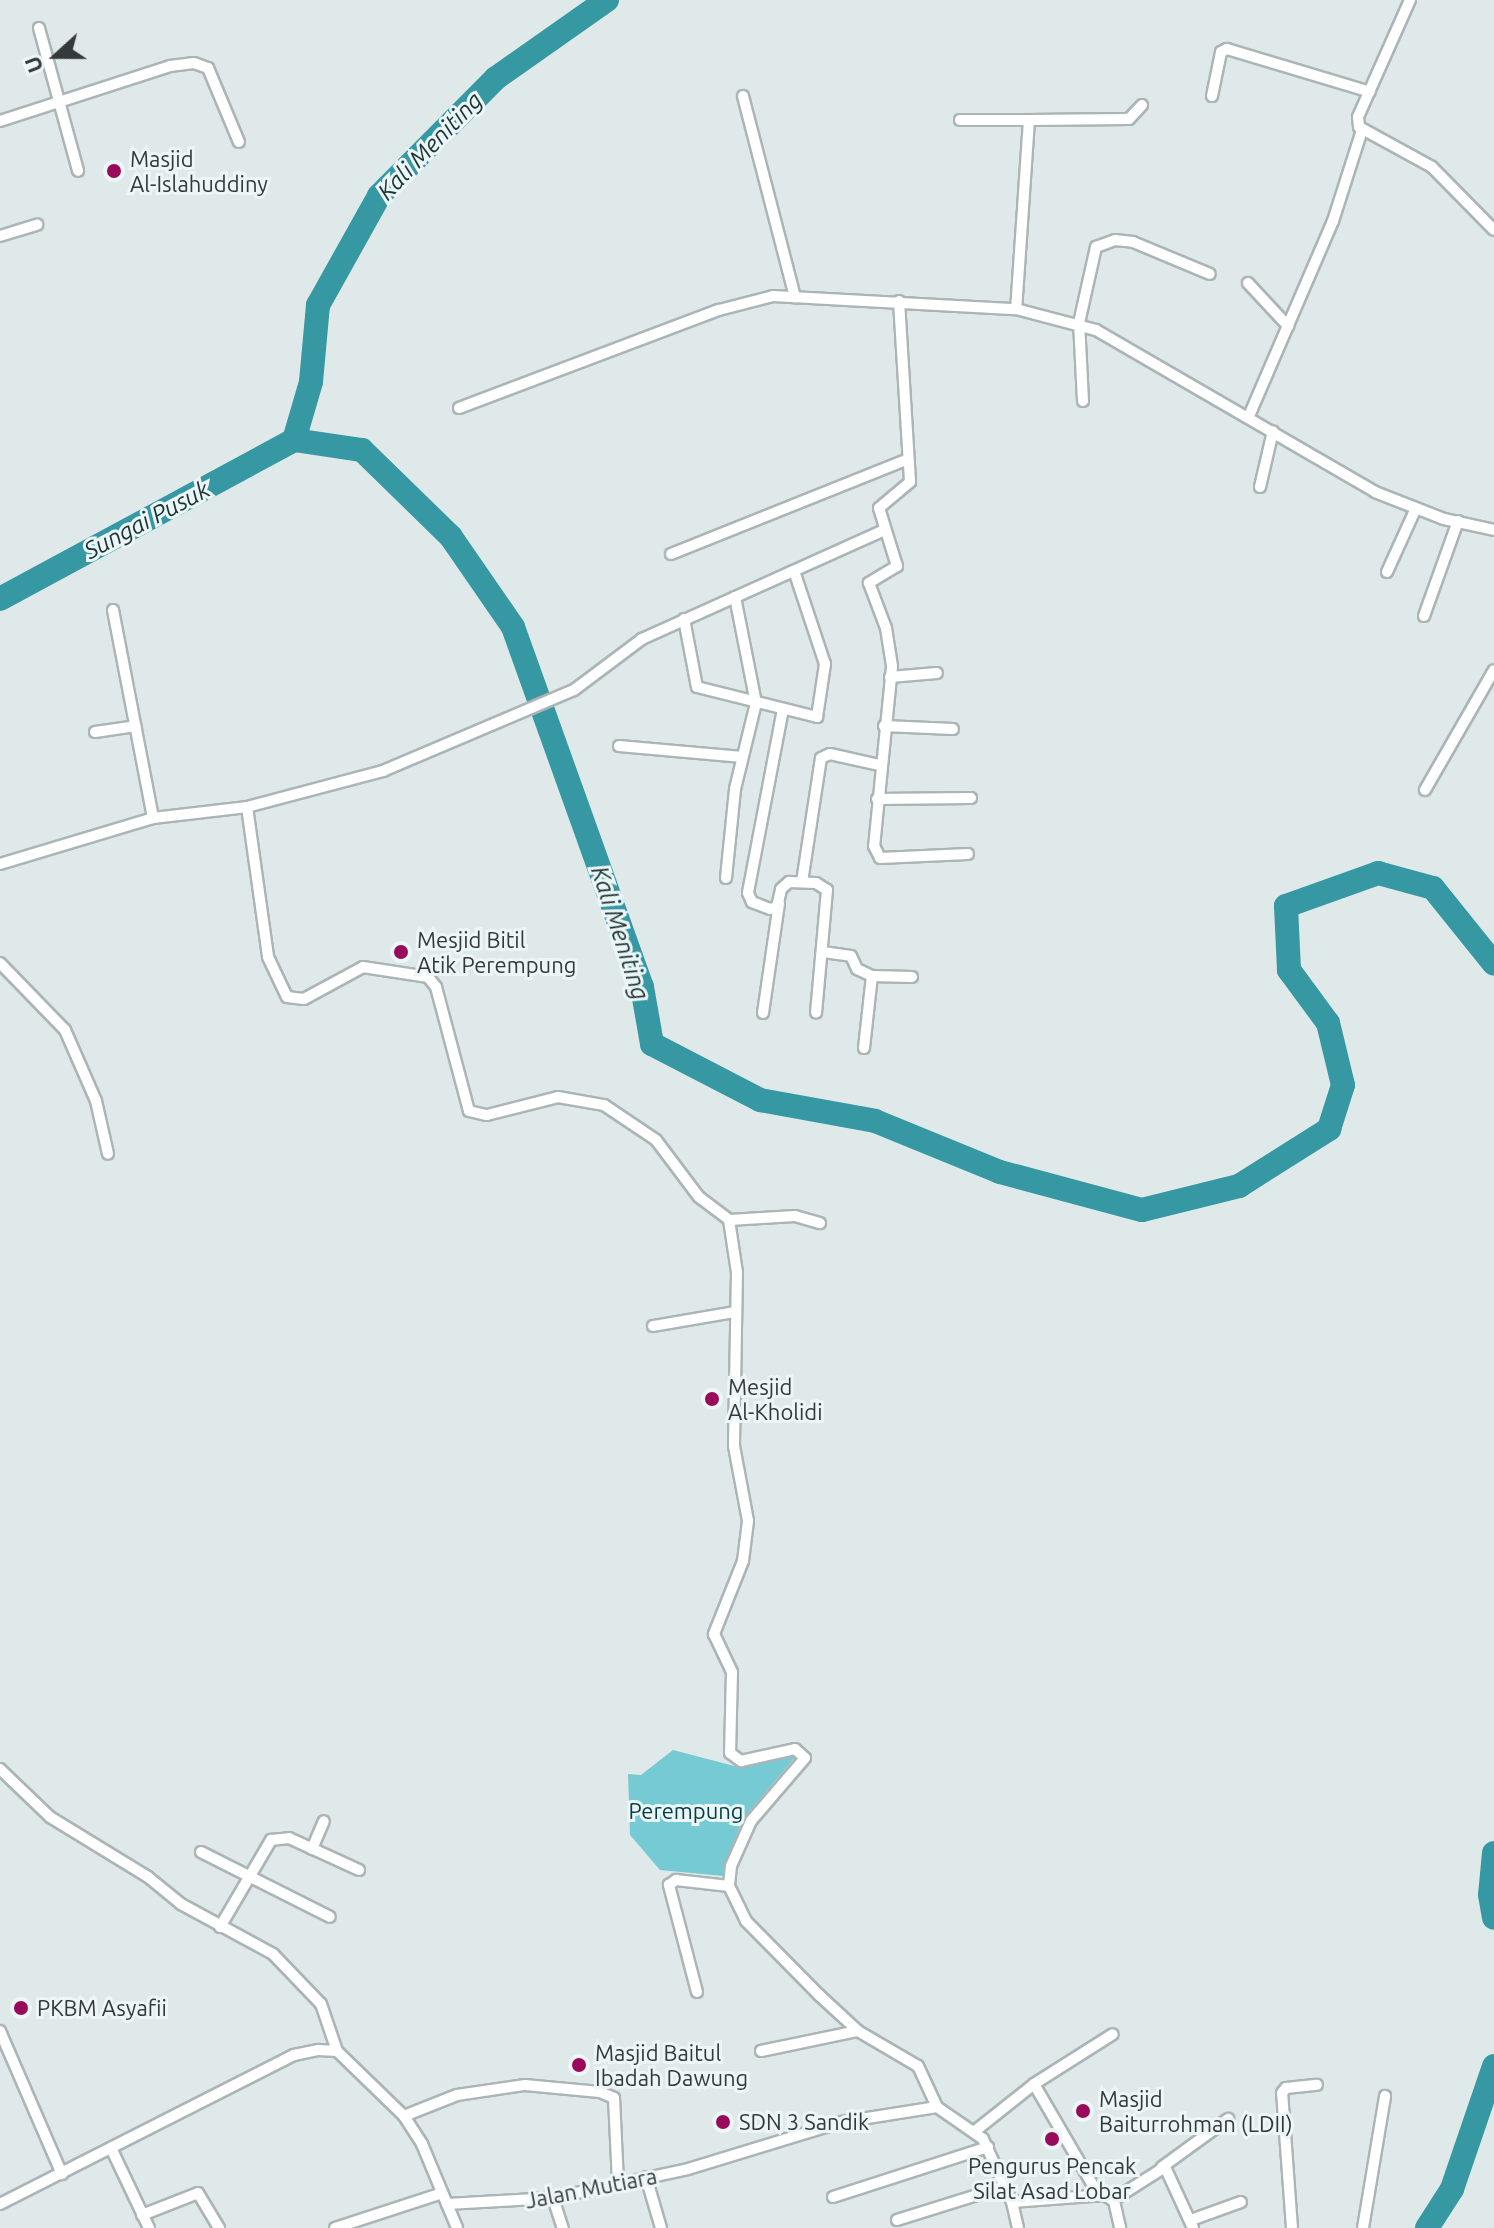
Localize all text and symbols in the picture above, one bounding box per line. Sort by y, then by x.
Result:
north arrow [16,16,96,96]
text: U [19,53,48,76]
water label: Kali Meniting [371,86,489,206]
place label: Masjid Al-Islahuddiny [130,145,268,196]
marker: Masjid Al-Islahuddiny [105,162,123,180]
water label: Sungai Pusuk [79,475,215,565]
water label: Kali Meniting [585,863,655,1003]
place label: Mesjid Bitil Atik Perempung [417,926,576,978]
marker: Mesjid Bitil Atik Perempung [392,943,410,961]
place label: Mesjid Al-Kholidi [728,1373,823,1424]
marker: Mesjid Al-Kholidi [703,1390,721,1408]
park label: Perempung [629,1798,743,1824]
place label: PKBM Asyafii [37,1995,167,2021]
marker: PKBM Asyafii [12,1999,30,2017]
place label: Masjid Baitul Ibadah Dawung [595,2039,748,2090]
marker: Masjid Baitul Ibadah Dawung [570,2056,588,2074]
place label: Masjid Baiturrohman (LDII) [1099,2085,1293,2136]
marker: Masjid Baiturrohman (LDII) [1074,2102,1092,2120]
place label: SDN 3 Sandik [739,2109,869,2135]
marker: SDN 3 Sandik [714,2113,732,2131]
marker: Pengurus Pencak Silat Asad Lobar [1043,2130,1061,2148]
place label: Pengurus Pencak Silat Asad Lobar [968,2152,1136,2204]
street label: Jalan Mutiara [523,2162,659,2214]

